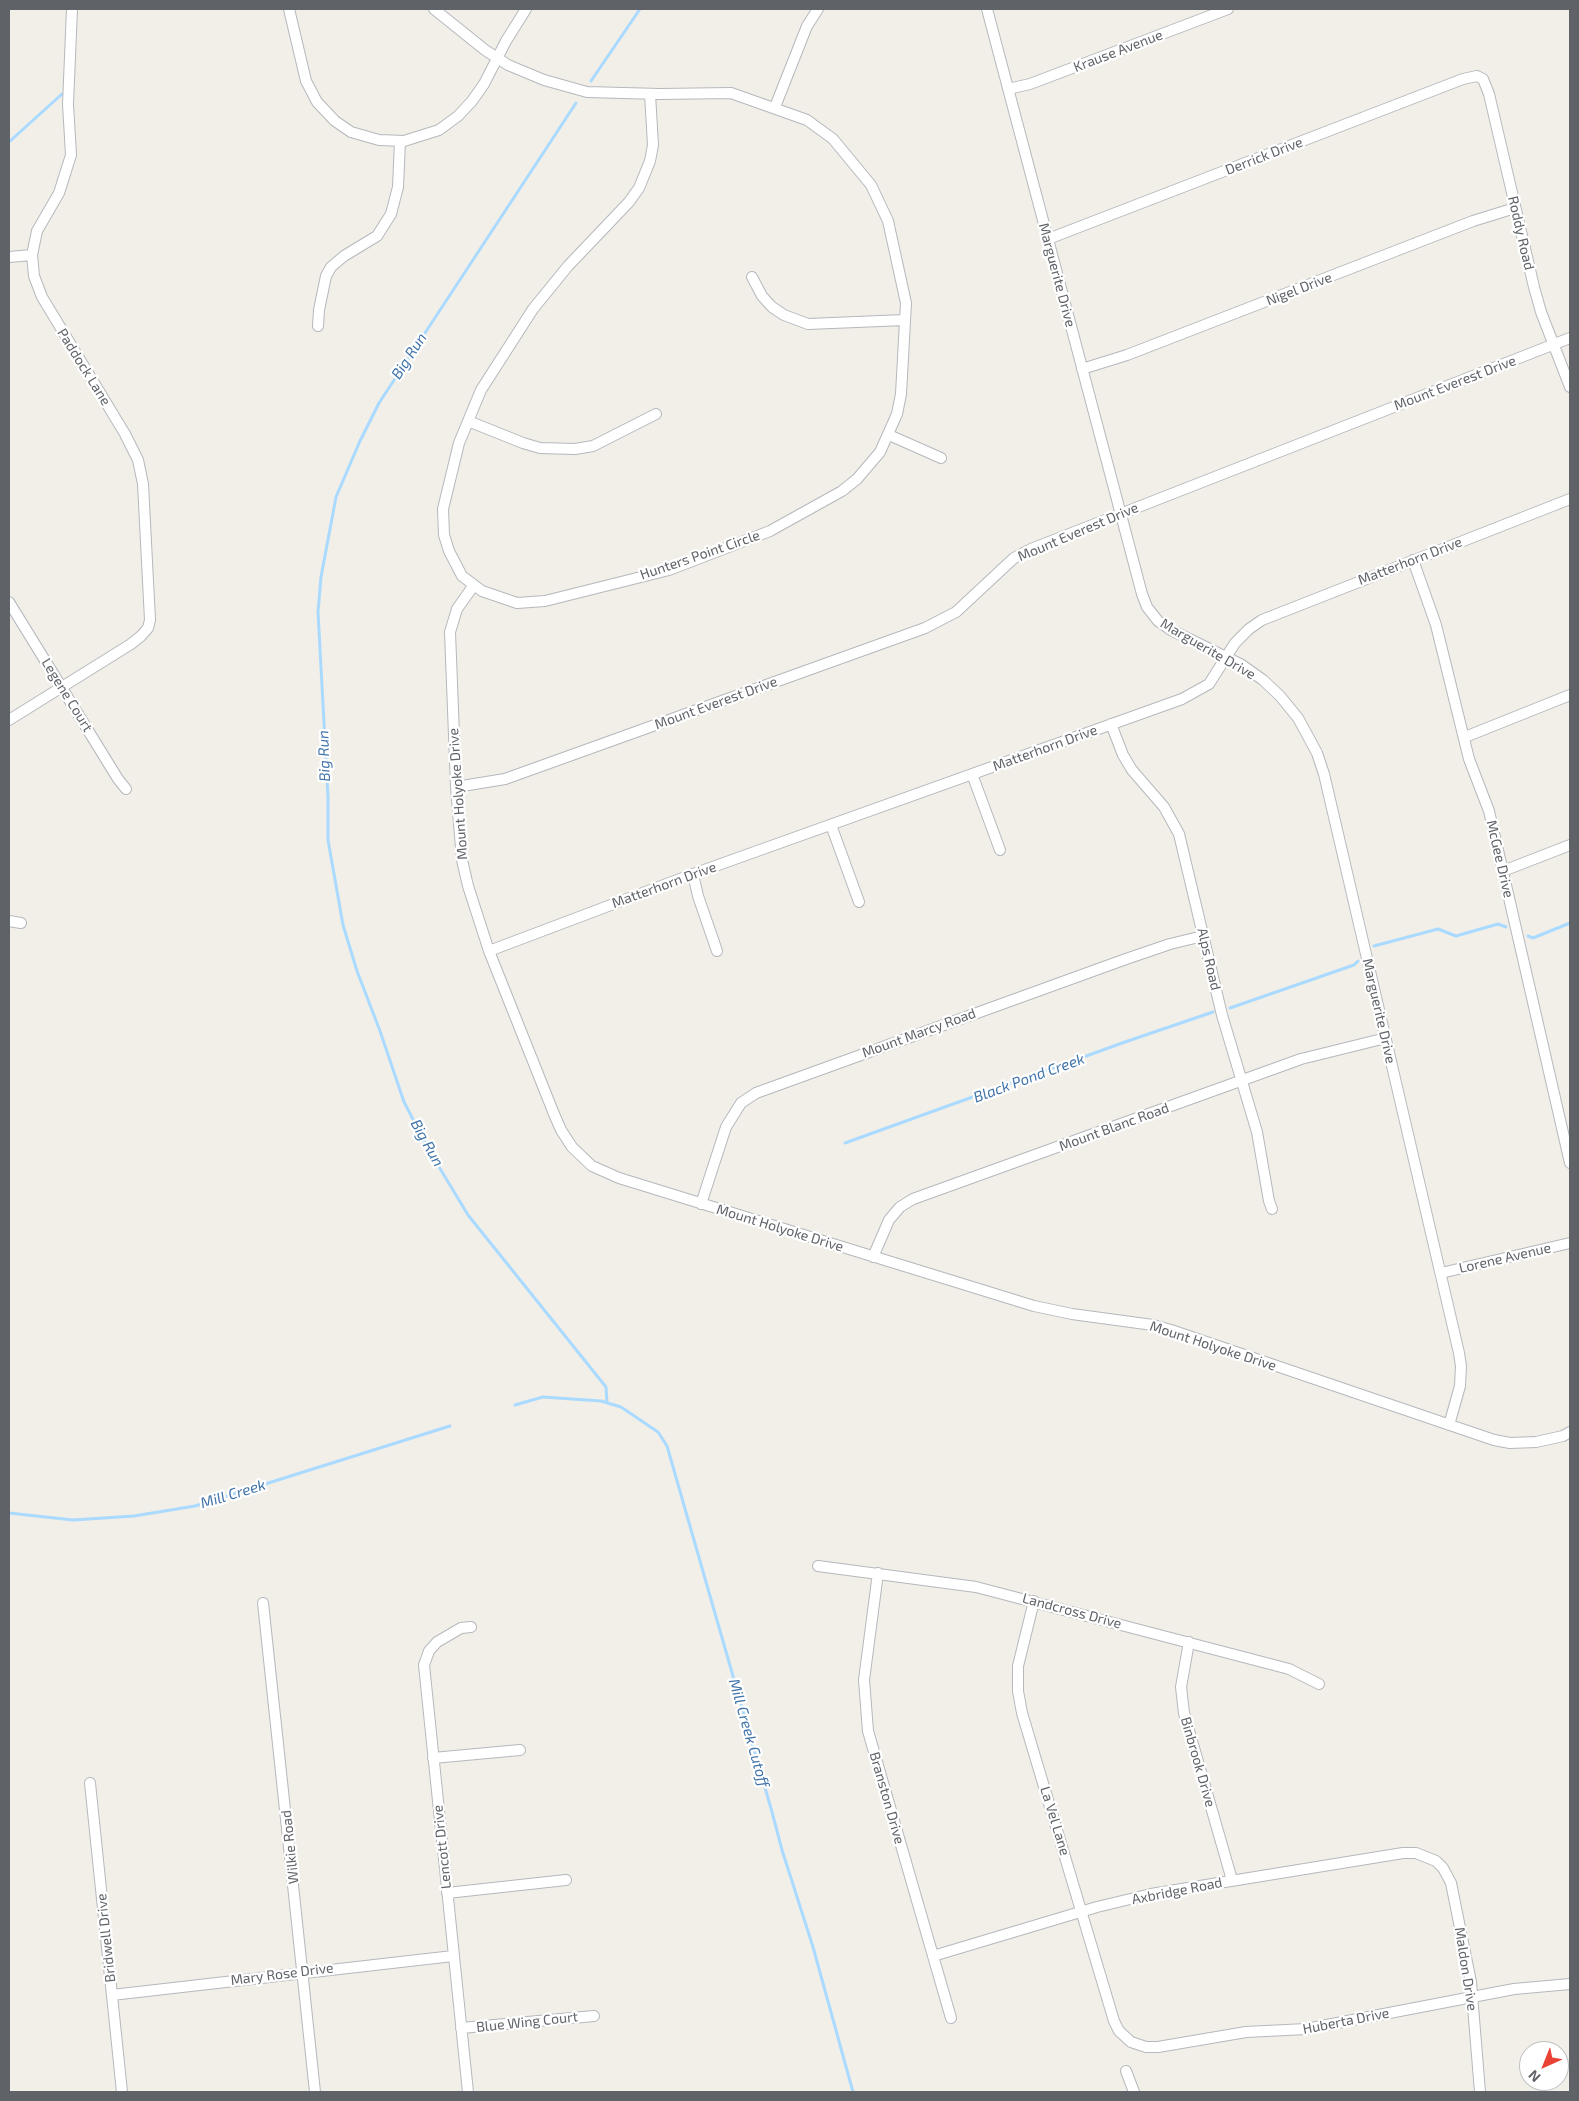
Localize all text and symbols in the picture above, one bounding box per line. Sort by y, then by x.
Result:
street label: Krause Avenue [1071,26,1165,76]
street label: Derrick Drive [1223,133,1305,179]
street label: Roddy Road [1504,194,1538,272]
street label: Marguerite Drive [1035,221,1079,329]
street label: Nigel Drive [1264,269,1334,309]
street label: Paddock Lane [54,325,114,409]
water label: Big Run [387,330,431,382]
street label: Mount Everest Drive [1392,352,1518,414]
street label: Mount Everest Drive [1015,499,1141,565]
street label: Hunters Point Circle [638,527,762,583]
street label: Matterhorn Drive [1356,533,1464,589]
street label: Marguerite Drive [1157,615,1259,683]
street label: Legene Court [38,655,96,735]
street label: Mount Everest Drive [652,673,780,733]
street label: Matterhorn Drive [990,721,1100,775]
street label: Mount Holyoke Drive [445,728,471,860]
water label: Big Run [314,730,334,782]
street label: McGee Drive [1483,818,1517,900]
street label: Matterhorn Drive [609,858,719,912]
street label: Alps Road [1194,926,1224,992]
street label: Marguerite Drive [1359,957,1399,1065]
street label: Mount Marcy Road [860,1005,978,1061]
water label: Black Pond Creek [971,1050,1087,1106]
street label: Mount Blanc Road [1057,1099,1171,1155]
water label: Big Run [407,1116,447,1170]
street label: Mount Holyoke Drive [714,1201,846,1255]
street label: Lorene Avenue [1457,1239,1553,1277]
street label: Mount Holyoke Drive [1148,1318,1278,1374]
water label: Mill Creek [198,1476,268,1512]
street label: Landcross Drive [1021,1590,1123,1632]
water label: Mill Creek Cutoff [725,1677,773,1789]
street label: Binbrook Drive [1177,1715,1219,1809]
street label: Branston Drive [866,1750,908,1846]
street label: La Vel Lane [1037,1784,1073,1858]
street label: Lencott Drive [429,1804,455,1890]
street label: Wilkie Road [278,1809,302,1885]
street label: Axbridge Road [1130,1874,1224,1908]
street label: Bridwell Drive [93,1893,119,1983]
street label: Maldon Drive [1451,1926,1481,2012]
street label: Mary Rose Drive [230,1959,334,1989]
street label: Huberta Drive [1301,2004,1391,2038]
street label: Blue Wing Court [475,2008,579,2036]
north arrow [1519,2041,1569,2091]
text: N [1524,2067,1543,2086]

